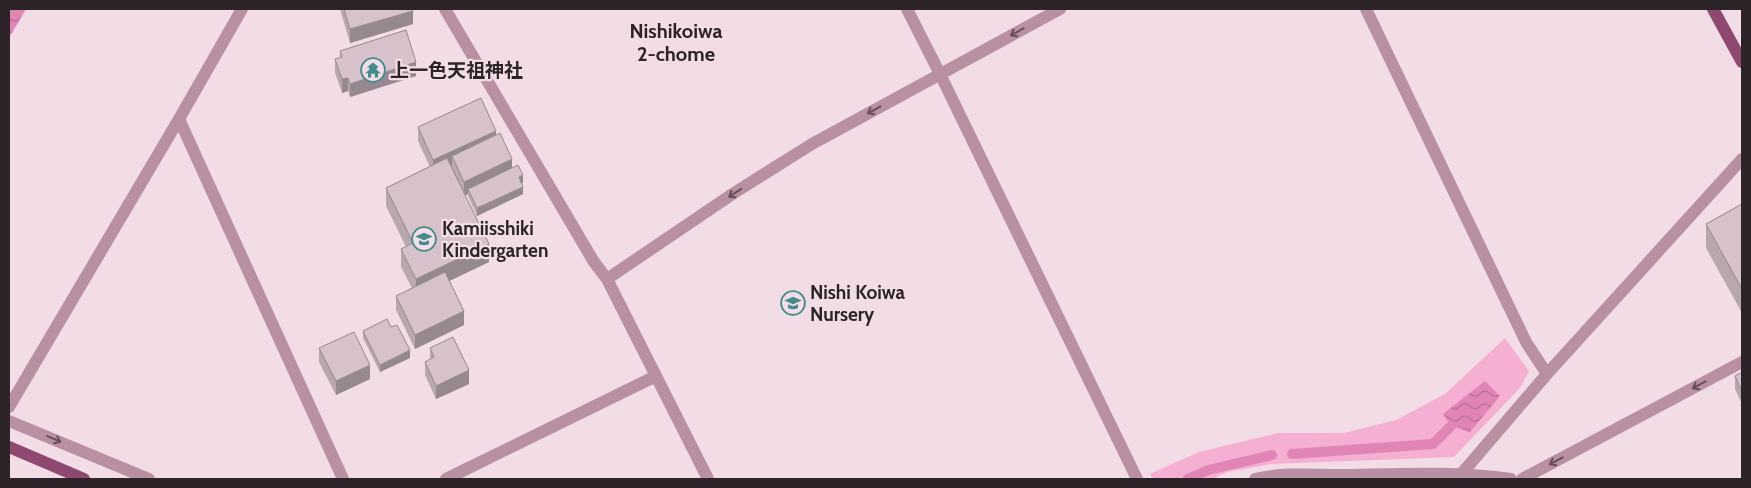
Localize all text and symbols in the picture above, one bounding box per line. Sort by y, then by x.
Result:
district label: Nishikoiwa 2-chome [630,19,722,66]
one-way arrow [1010,28,1025,37]
temple icon: 上一色天祖神社 [360,57,386,83]
place label: 上一色天祖神社 [390,59,523,82]
one-way arrow [867,105,882,115]
one-way arrow [728,188,742,198]
place label: Kamiisshiki Kindergarten [442,217,548,262]
school or university icon: Kamiisshiki Kindergarten [411,226,437,252]
place label: Nishi Koiwa Nursery [810,281,906,326]
school or university icon: Nishi Koiwa Nursery [780,290,806,316]
one-way arrow [1692,380,1707,390]
one-way arrow [46,435,61,445]
one-way arrow [1549,457,1564,467]

